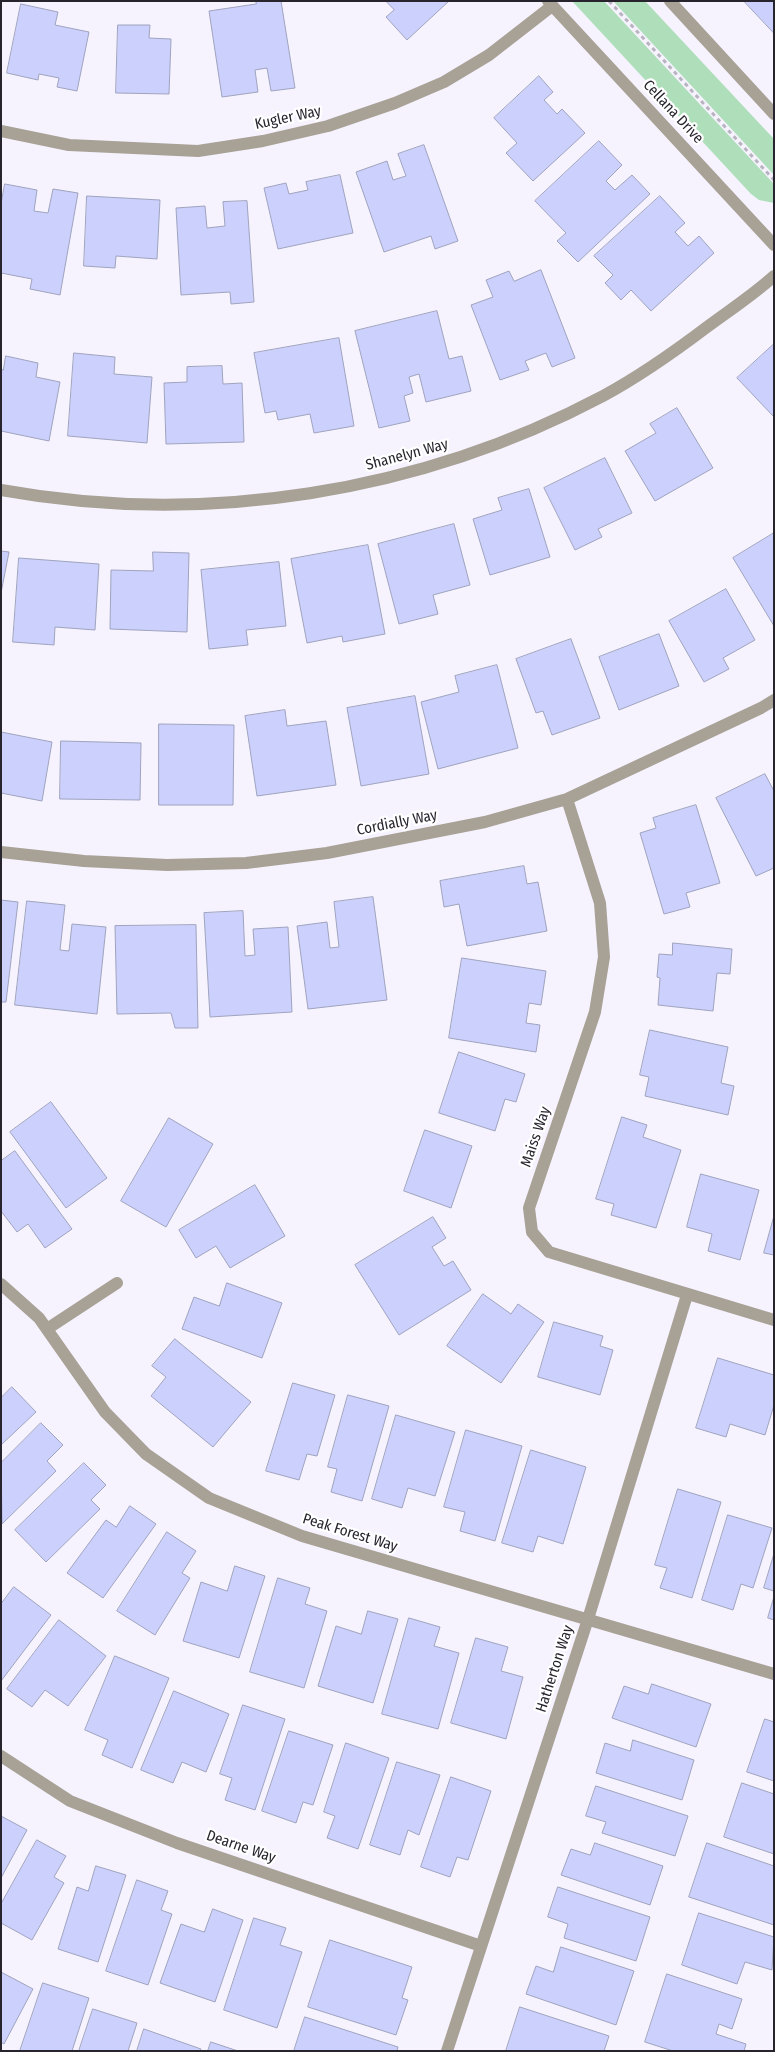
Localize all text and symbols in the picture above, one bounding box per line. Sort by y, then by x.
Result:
street label: Cellana Drive [639,76,707,148]
street label: Kugler Way [253,102,323,134]
street label: Shanelyn Way [364,435,450,475]
street label: Cordially Way [355,806,439,840]
street label: Maiss Way [517,1104,555,1170]
street label: Peak Forest Way [300,1510,400,1556]
street label: Hatherton Way [532,1623,578,1715]
street label: Dearne Way [204,1827,278,1867]

